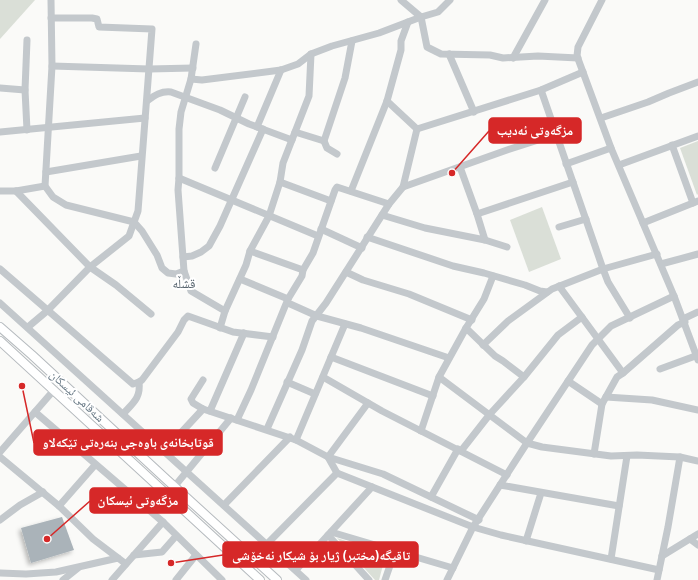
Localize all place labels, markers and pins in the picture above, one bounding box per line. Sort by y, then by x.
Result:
callout: مزگەوتی ئەدیب [489,118,581,143]
callout: قوتابخانه‌ی باوه‌جی بنه‌ره‌تی تێكه‌لاو [34,430,222,455]
callout: مزگەوتی ئیسکان [90,488,187,513]
callout: تاقیگە(مختبر) ژیار بۆ شیکار نەخۆشی [223,542,418,567]

